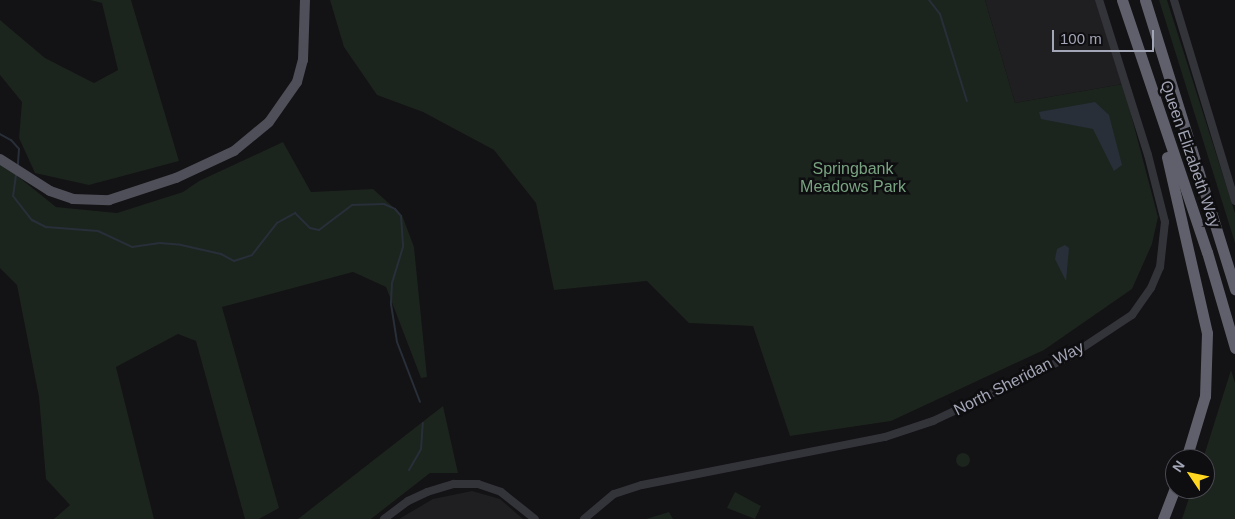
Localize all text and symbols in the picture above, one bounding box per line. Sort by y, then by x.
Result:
scale bar [1055,20,1158,52]
text: 100 m [1060,30,1102,47]
street label: Queen Elizabeth Way [1156,78,1224,230]
park label: Springbank Meadows Park [800,159,906,197]
street label: North Sheridan Way [951,338,1087,420]
north arrow [1165,449,1215,499]
text: N [1169,458,1188,475]

